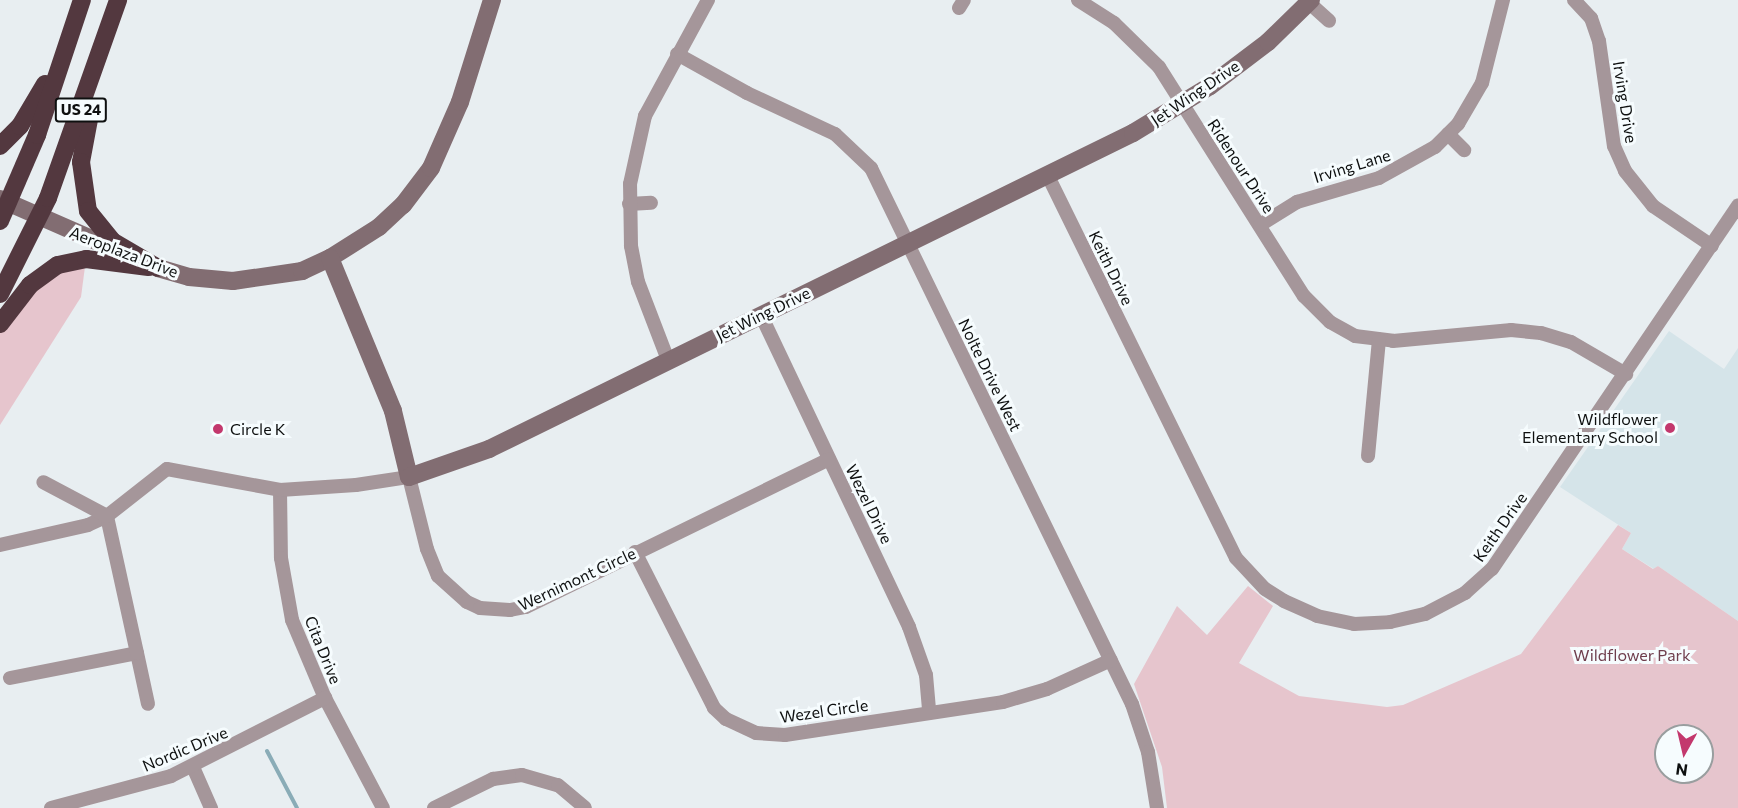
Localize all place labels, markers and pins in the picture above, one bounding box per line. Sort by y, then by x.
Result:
place label: Wildflower Elementary School [1522,409,1658,447]
place label: Circle K [230,419,285,439]
marker: Wildflower Elementary School [1663,421,1677,435]
marker: Circle K [211,422,225,436]

